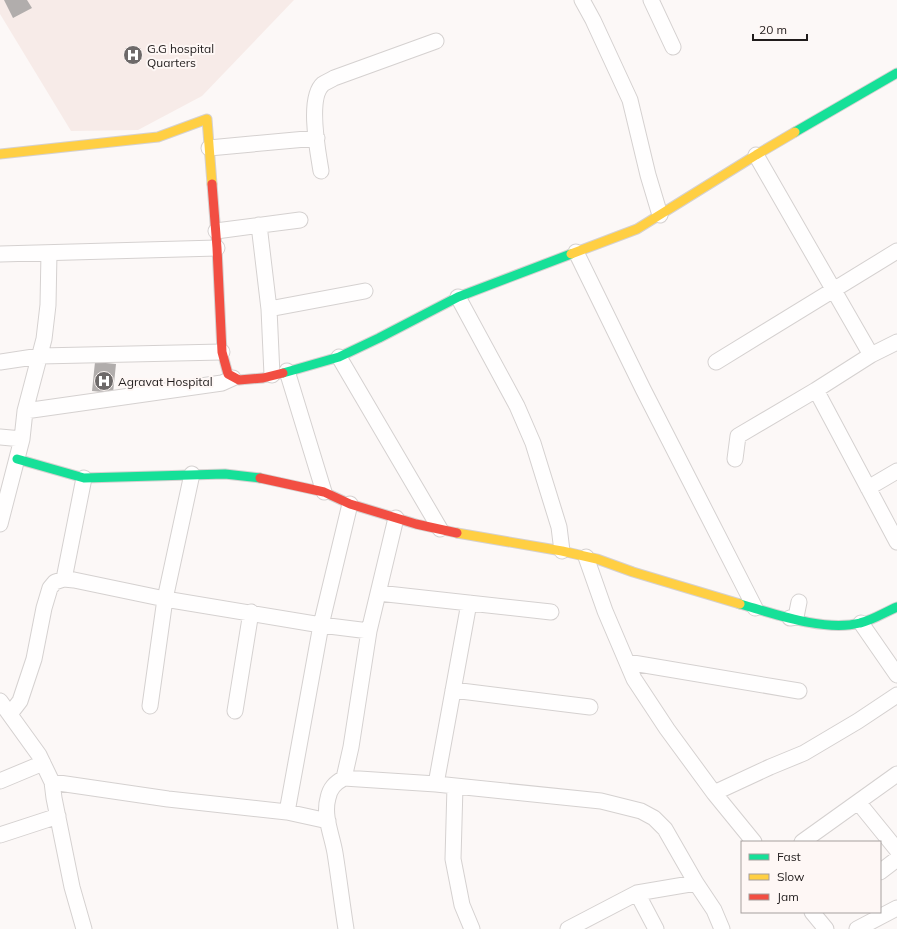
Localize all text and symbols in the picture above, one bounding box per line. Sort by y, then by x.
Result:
scale bar [753,16,807,42]
text: 20 m [759,22,787,37]
place label: G.G hospital Quarters [147,41,214,70]
hospital icon: G.G hospital Quarters [122,44,144,66]
hospital icon: Agravat Hospital [93,370,115,392]
place label: Agravat Hospital [118,374,213,389]
legend [741,841,881,913]
text: Fast [777,849,801,864]
text: Slow [777,869,805,884]
text: Jam [777,889,799,904]

